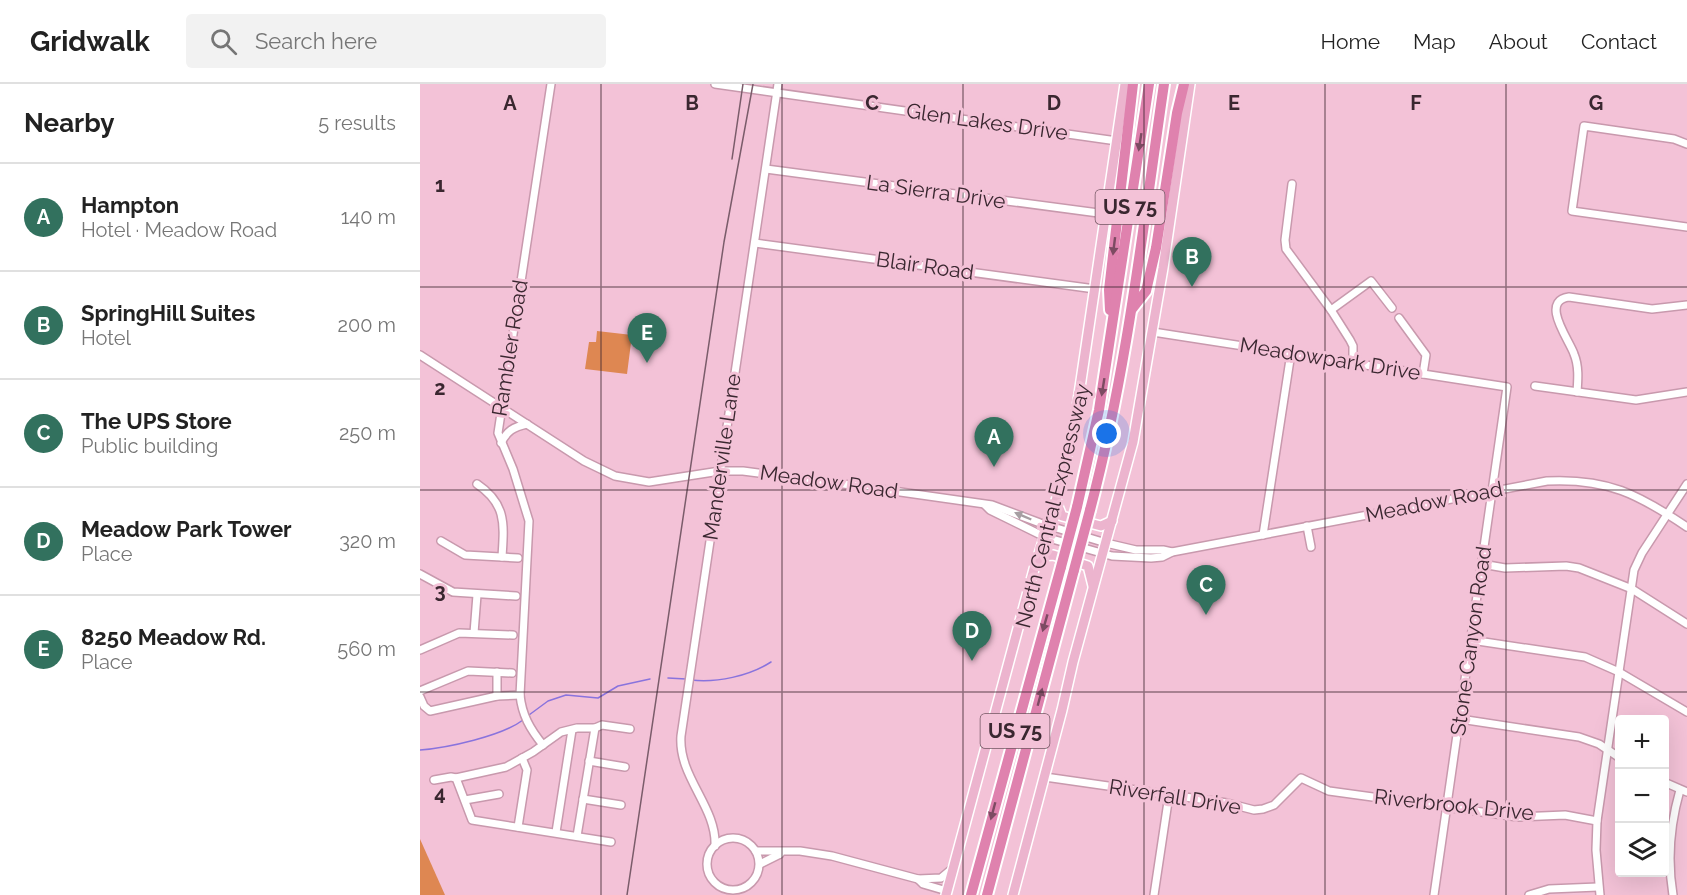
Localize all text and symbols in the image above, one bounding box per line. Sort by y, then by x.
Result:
search box [186,14,606,68]
text: Gridwalk [30,25,150,58]
icon: search [207,25,240,58]
text: Search here [255,28,377,54]
text: Home [1321,29,1380,54]
text: Map [1413,29,1456,54]
text: About [1489,29,1548,54]
text: Contact [1581,29,1657,54]
text: A [503,91,517,115]
text: B [685,91,699,115]
text: C [865,91,879,115]
text: E [1228,91,1240,115]
text: F [1410,91,1422,115]
text: G [1589,91,1603,115]
street label: Glen Lakes Drive [905,98,1069,146]
text: Nearby [24,108,114,138]
text: 5 results [318,111,396,135]
one-way arrow [1135,132,1144,151]
street label: La Sierra Drive [865,169,1007,214]
text: 1 [435,173,445,197]
road number: US 75 [1096,190,1164,224]
text: Hampton [81,192,179,218]
text: A [37,205,50,229]
text: 140 m [341,205,396,229]
text: Hotel · Meadow Road [81,218,277,242]
one-way arrow [1109,237,1119,256]
pin: B [1172,238,1212,287]
street label: Blair Road [875,246,975,285]
street label: Rambler Road [486,278,533,418]
text: SpringHill Suites [81,300,255,326]
text: B [37,313,50,337]
text: 200 m [338,313,396,337]
pin: E [628,314,666,363]
text: Hotel [81,326,131,350]
street label: Meadowpark Drive [1238,332,1422,385]
street label: Manderville Lane [697,372,746,542]
text: 2 [434,376,446,400]
one-way arrow [1098,378,1107,397]
street label: North Central Expressway [1010,381,1095,631]
text: The UPS Store [81,408,232,434]
pin: A [974,418,1014,467]
your location [1092,419,1121,448]
text: C [37,421,50,445]
text: 250 m [339,421,396,445]
text: Public building [81,434,218,458]
street label: Meadow Road [758,459,900,504]
street label: Meadow Road [1363,476,1505,527]
one-way arrow [1014,511,1032,521]
text: Meadow Park Tower [81,516,292,542]
text: D [36,529,51,553]
text: 320 m [339,529,396,553]
text: Place [81,542,132,566]
street label: Stone Canyon Road [1445,545,1496,737]
pin: C [1186,566,1226,615]
text: 3 [434,579,446,603]
pin: D [952,612,992,661]
one-way arrow [1040,615,1049,633]
text: 8250 Meadow Rd. [81,624,266,650]
text: E [37,637,50,661]
text: 560 m [337,637,396,661]
text: Place [81,650,132,674]
one-way arrow [1036,687,1045,705]
road number: US 75 [980,714,1050,748]
map controls [1615,715,1669,877]
button: + [1615,715,1669,769]
button: − [1615,769,1669,823]
street label: Riverfall Drive [1107,774,1243,819]
text: 4 [434,781,446,805]
street label: Riverbrook Drive [1373,784,1535,825]
one-way arrow [988,803,997,821]
button: layers [1615,823,1669,877]

